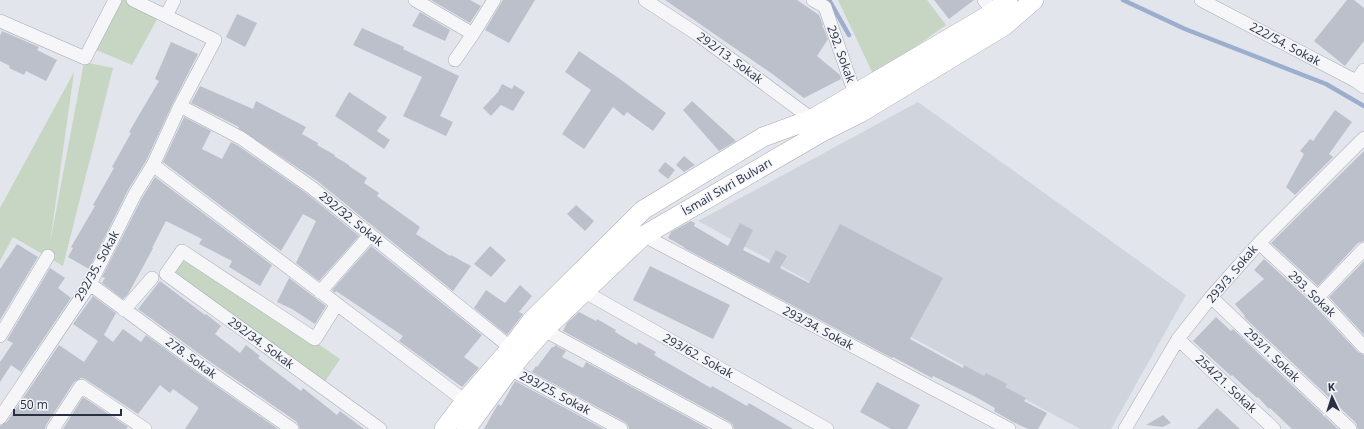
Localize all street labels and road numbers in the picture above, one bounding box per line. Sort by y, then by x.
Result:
street label: 222/54. Sokak [1247,18,1324,70]
street label: 292. Sokak [823,23,860,86]
street label: 292/13. Sokak [694,28,767,88]
street label: İsmail Sivri Bulvarı [679,154,775,219]
street label: 292/32. Sokak [316,187,388,250]
street label: 292/35. Sokak [70,227,123,304]
street label: 293/3. Sokak [1202,240,1261,306]
street label: 293. Sokak [1285,267,1340,321]
street label: 293/34. Sokak [780,302,857,354]
street label: 292/34. Sokak [225,313,298,373]
street label: 293/1. Sokak [1241,324,1304,386]
street label: 293/62. Sokak [660,329,737,382]
street label: 278. Sokak [162,333,221,382]
street label: 254/21. Sokak [1192,351,1261,417]
street label: 293/25. Sokak [517,367,594,419]

